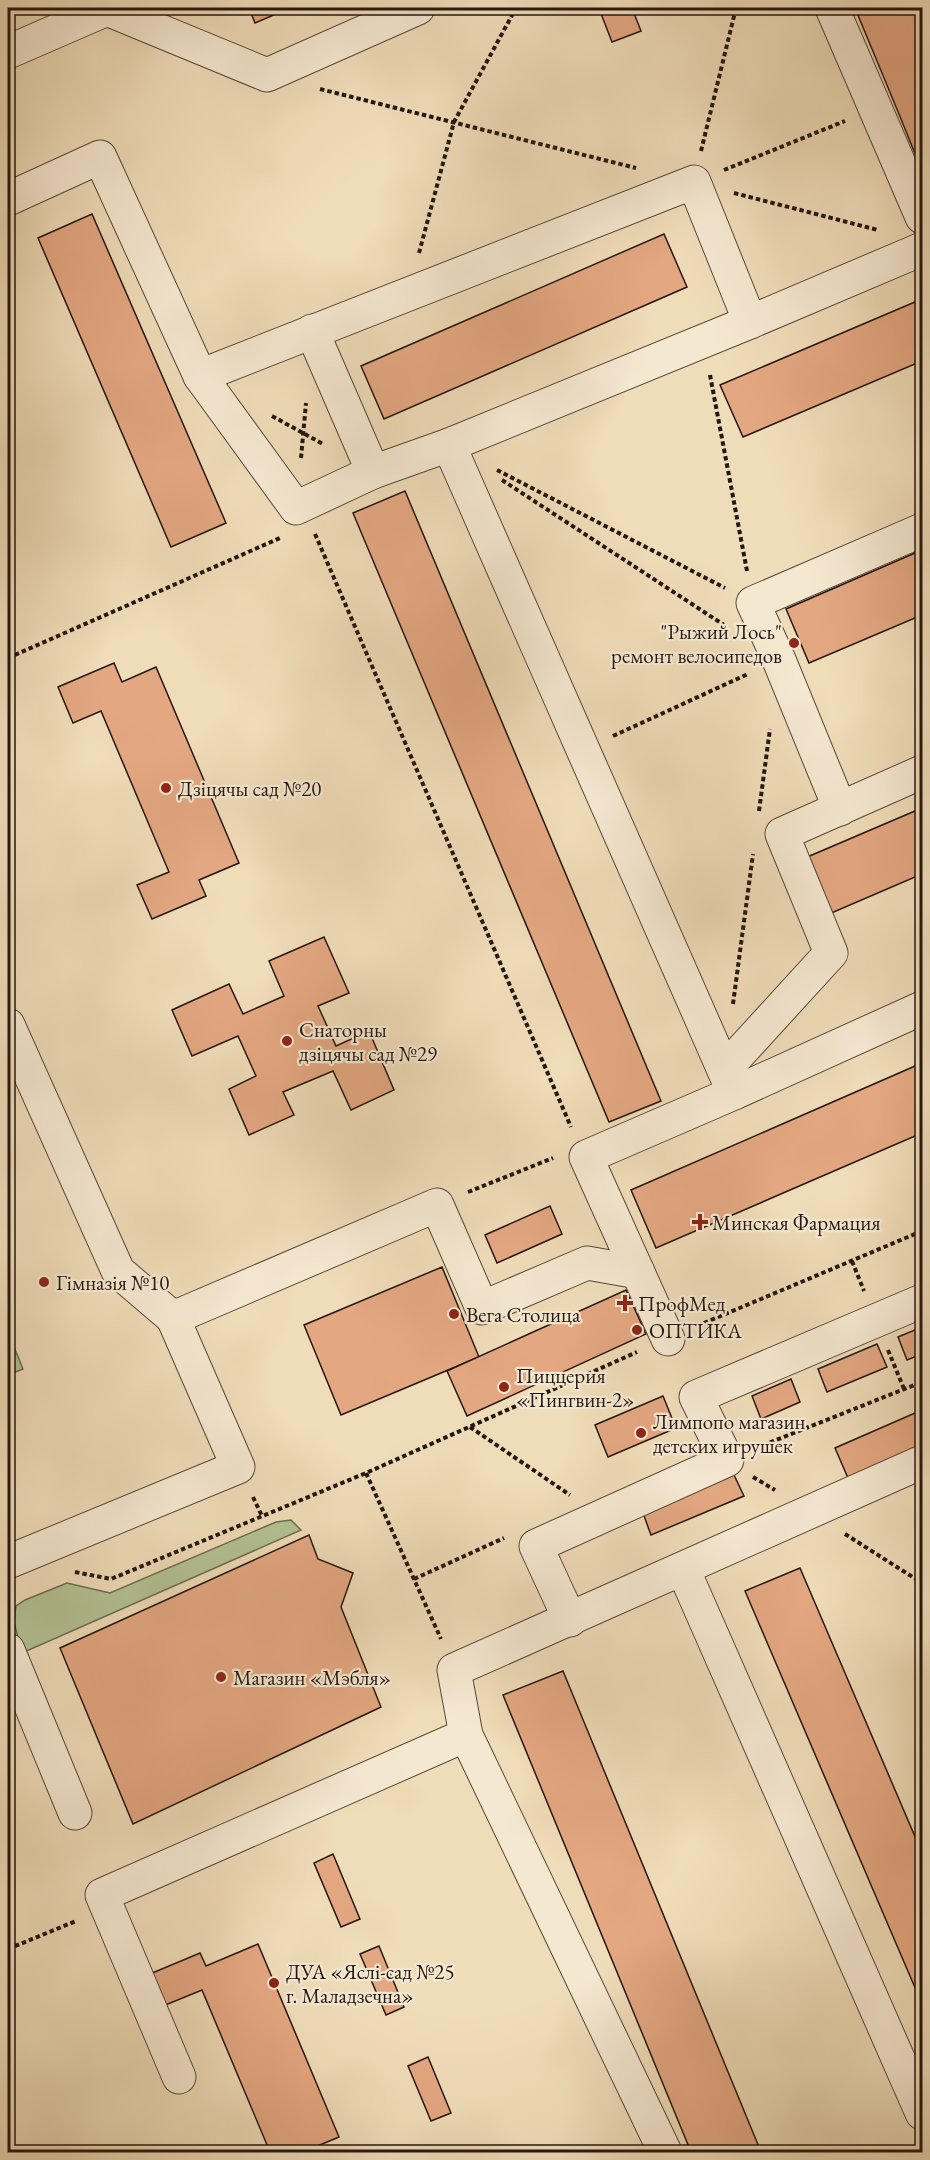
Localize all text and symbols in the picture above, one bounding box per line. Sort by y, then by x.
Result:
place label: "Рыжий Лось" ремонт велосипедов [611,618,782,669]
marker: "Рыжий Лось" ремонт велосипедов [787,636,801,650]
place label: Дзіцячы сад №20 [178,775,321,802]
marker: Дзіцячы сад №20 [159,781,173,795]
place label: Снаторны дзіцячы сад №29 [299,1016,437,1067]
marker: Снаторны дзіцячы сад №29 [280,1034,294,1048]
place label: Минская Фармация [712,1209,881,1236]
marker: Минская Фармация [693,1215,707,1229]
place label: Гімназія №10 [56,1269,169,1296]
marker: Гімназія №10 [37,1275,51,1289]
place label: ПрофМед [638,1290,726,1317]
marker: ПрофМед [616,1294,634,1312]
place label: Вега Столица [466,1301,581,1328]
marker: Вега Столица [447,1307,461,1321]
place label: ОПТИКА [649,1317,742,1344]
marker: ОПТИКА [630,1323,644,1337]
place label: Пиццерия «Пингвин-2» [516,1362,635,1413]
marker: Пиццерия «Пингвин-2» [497,1380,511,1394]
place label: Лимпопо магазин детских игрушек [653,1408,805,1459]
marker: Лимпопо магазин детских игрушек [634,1426,648,1440]
place label: Магазин «Мэбля» [233,1664,391,1691]
marker: Магазин «Мэбля» [214,1670,228,1684]
place label: ДУА «Яслі-сад №25 г. Маладзечна» [286,1958,455,2009]
marker: ДУА «Яслі-сад №25 г. Маладзечна» [267,1976,281,1990]

